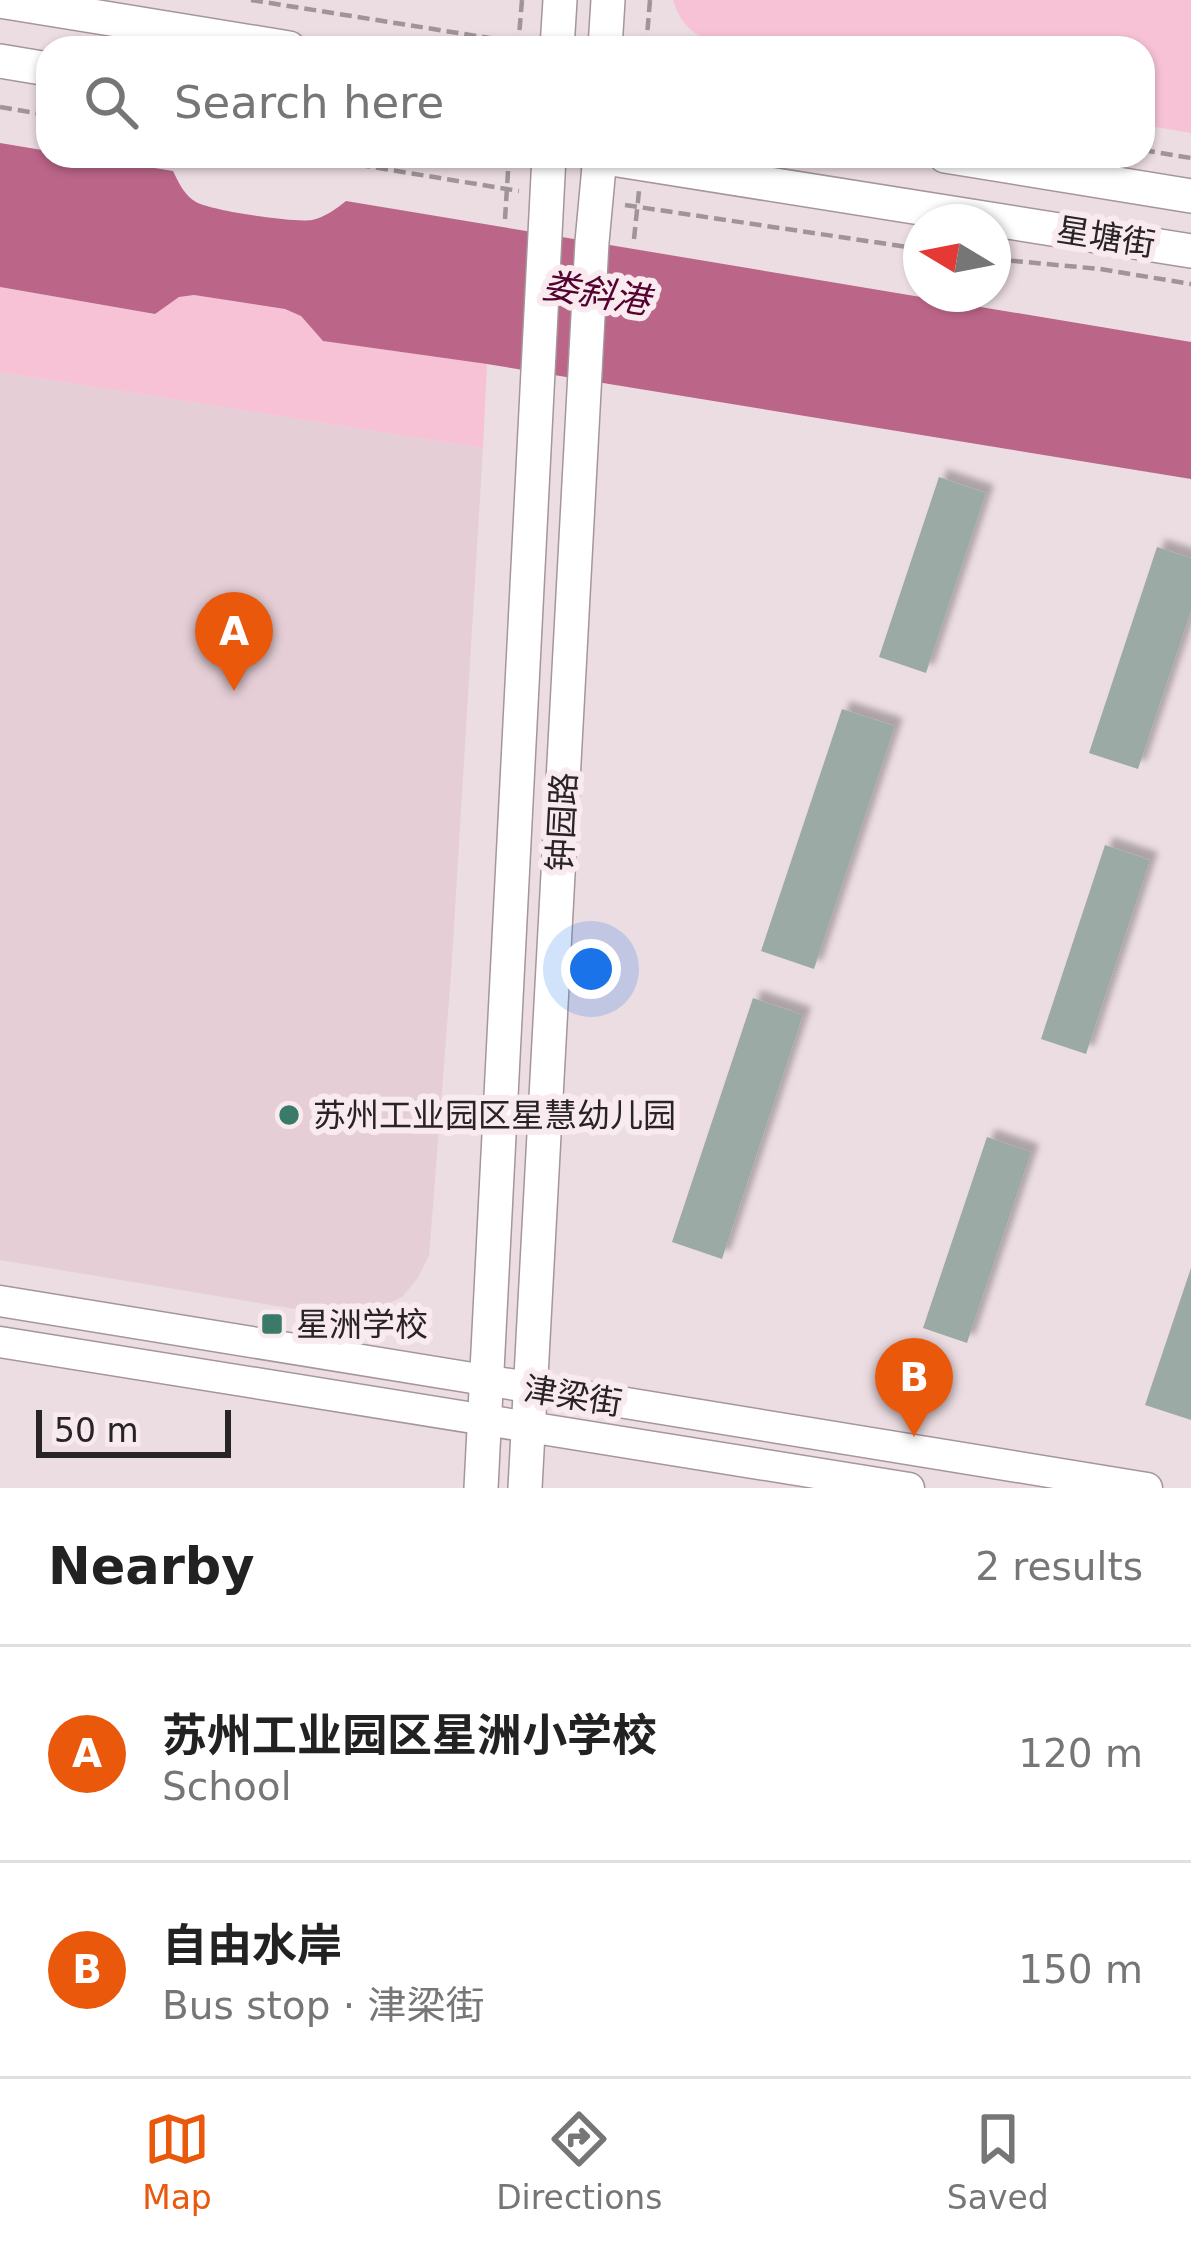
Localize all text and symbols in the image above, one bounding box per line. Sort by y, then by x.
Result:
search box [36,36,1155,168]
icon: search [78,69,144,135]
text: Search here [174,76,444,129]
north arrow [903,204,1011,312]
street label: 星塘街 [1054,210,1158,264]
water label: 娄斜港 [539,264,657,322]
pin: A [195,592,273,691]
street label: 钟园路 [540,772,584,872]
your location [561,939,621,999]
place label: 苏州工业园区星慧幼儿园 [313,1096,676,1135]
marker: 苏州工业园区星慧幼儿园 [276,1102,302,1128]
place label: 星洲学校 [296,1305,428,1344]
marker: 星洲学校 [259,1311,285,1337]
pin: B [875,1338,953,1437]
street label: 津梁街 [521,1369,625,1423]
scale bar [36,1404,231,1457]
text: 50 m [54,1411,139,1450]
text: Nearby [48,1537,255,1596]
text: 2 results [975,1544,1143,1589]
text: 苏州工业园区星洲小学校 [162,1709,657,1762]
text: A [72,1731,102,1776]
text: 120 m [1018,1731,1143,1776]
text: School [162,1764,291,1809]
text: 自由水岸 [162,1919,342,1972]
text: B [72,1947,102,1992]
text: 150 m [1018,1947,1143,1992]
text: Bus stop · 津梁街 [162,1983,485,2028]
tab: Map [142,2106,212,2217]
tab: Directions [496,2106,662,2217]
tab: Saved [947,2106,1049,2217]

